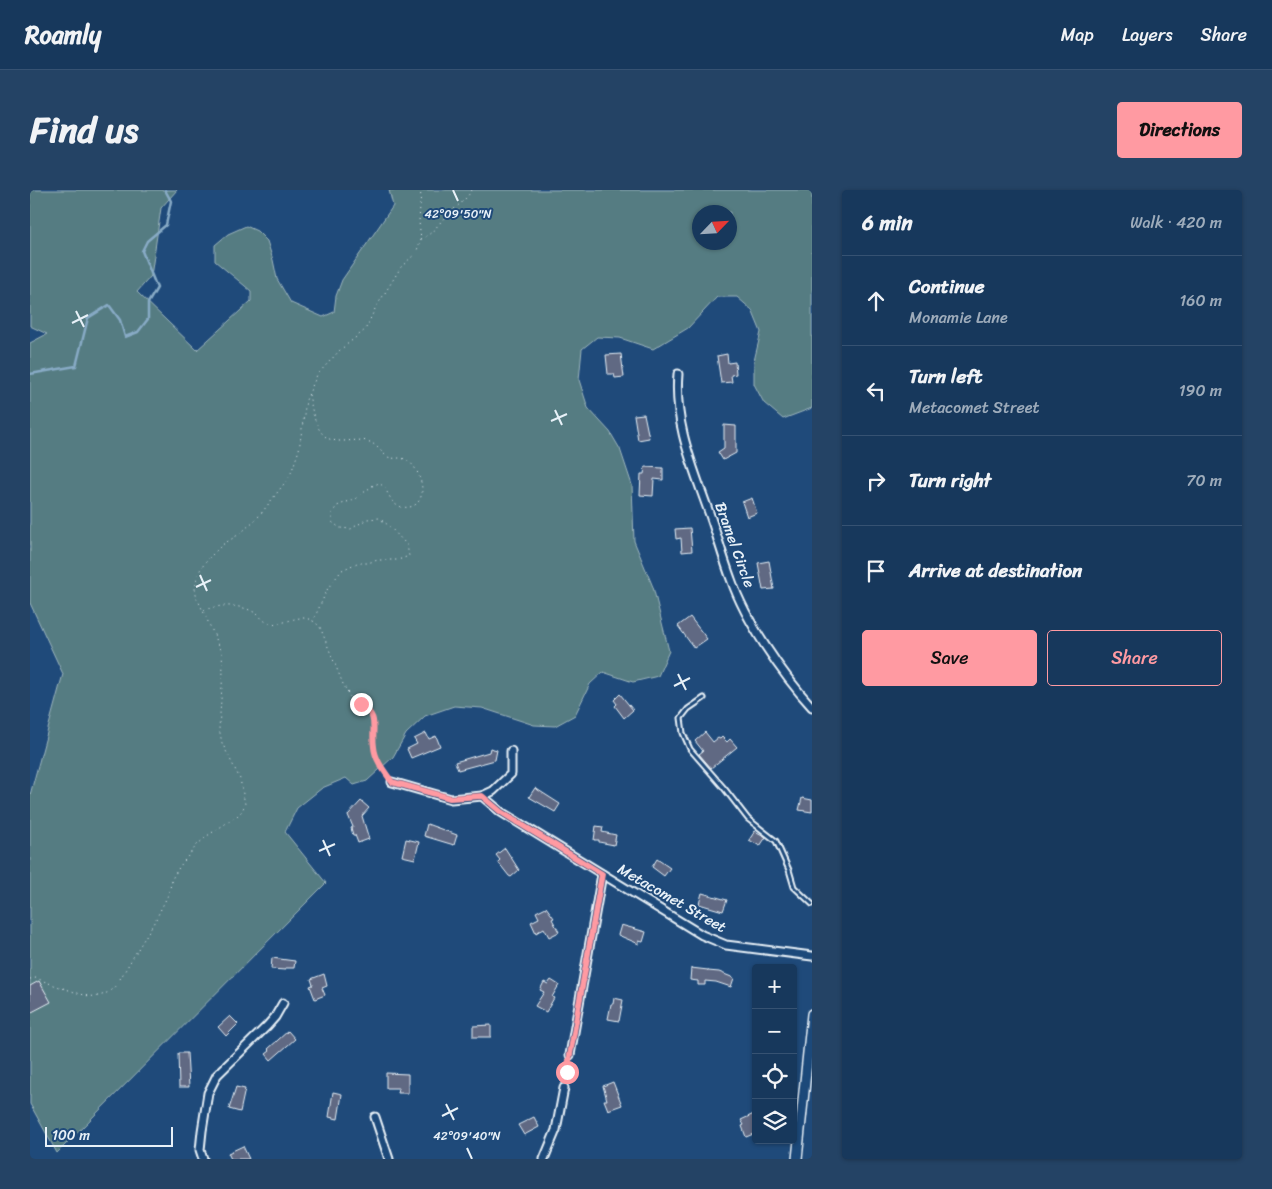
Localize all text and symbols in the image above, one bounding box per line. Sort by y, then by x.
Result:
text: Roamly [25,14,101,56]
text: Map [1061,19,1094,51]
text: Layers [1122,19,1173,51]
text: Share [1201,19,1247,51]
text: Find us [30,99,138,161]
button: Directions [1117,102,1242,158]
text: 42°09'50"N [424,203,492,225]
text: 6 min [862,204,913,242]
north arrow [692,205,737,250]
text: Walk · 420 m [1130,208,1222,237]
text: Continue [909,270,985,303]
text: 160 m [1179,286,1222,315]
icon: ahead [862,287,890,315]
text: Monamie Lane [909,303,1008,332]
text: Turn left [909,360,982,393]
text: 190 m [1179,376,1222,405]
icon: left [862,377,890,405]
text: Metacomet Street [909,393,1039,422]
text: Turn right [909,464,991,497]
text: 70 m [1186,466,1222,495]
icon: right [862,467,890,495]
street label: Bramel Circle [707,498,763,592]
text: Arrive at destination [909,554,1082,587]
icon: arrive [862,557,890,585]
button: Save [862,630,1037,686]
button: Share [1047,630,1222,686]
route end [350,693,373,716]
street label: Metacomet Street [613,856,732,940]
map controls [752,964,797,1144]
button: + [752,964,797,1009]
button: − [752,1009,797,1054]
button: locate [752,1054,797,1099]
route start [556,1061,579,1084]
button: layers [752,1099,797,1144]
text: 100 m [52,1123,90,1148]
scale bar [45,1124,172,1147]
text: 42°09'40"N [433,1125,501,1147]

